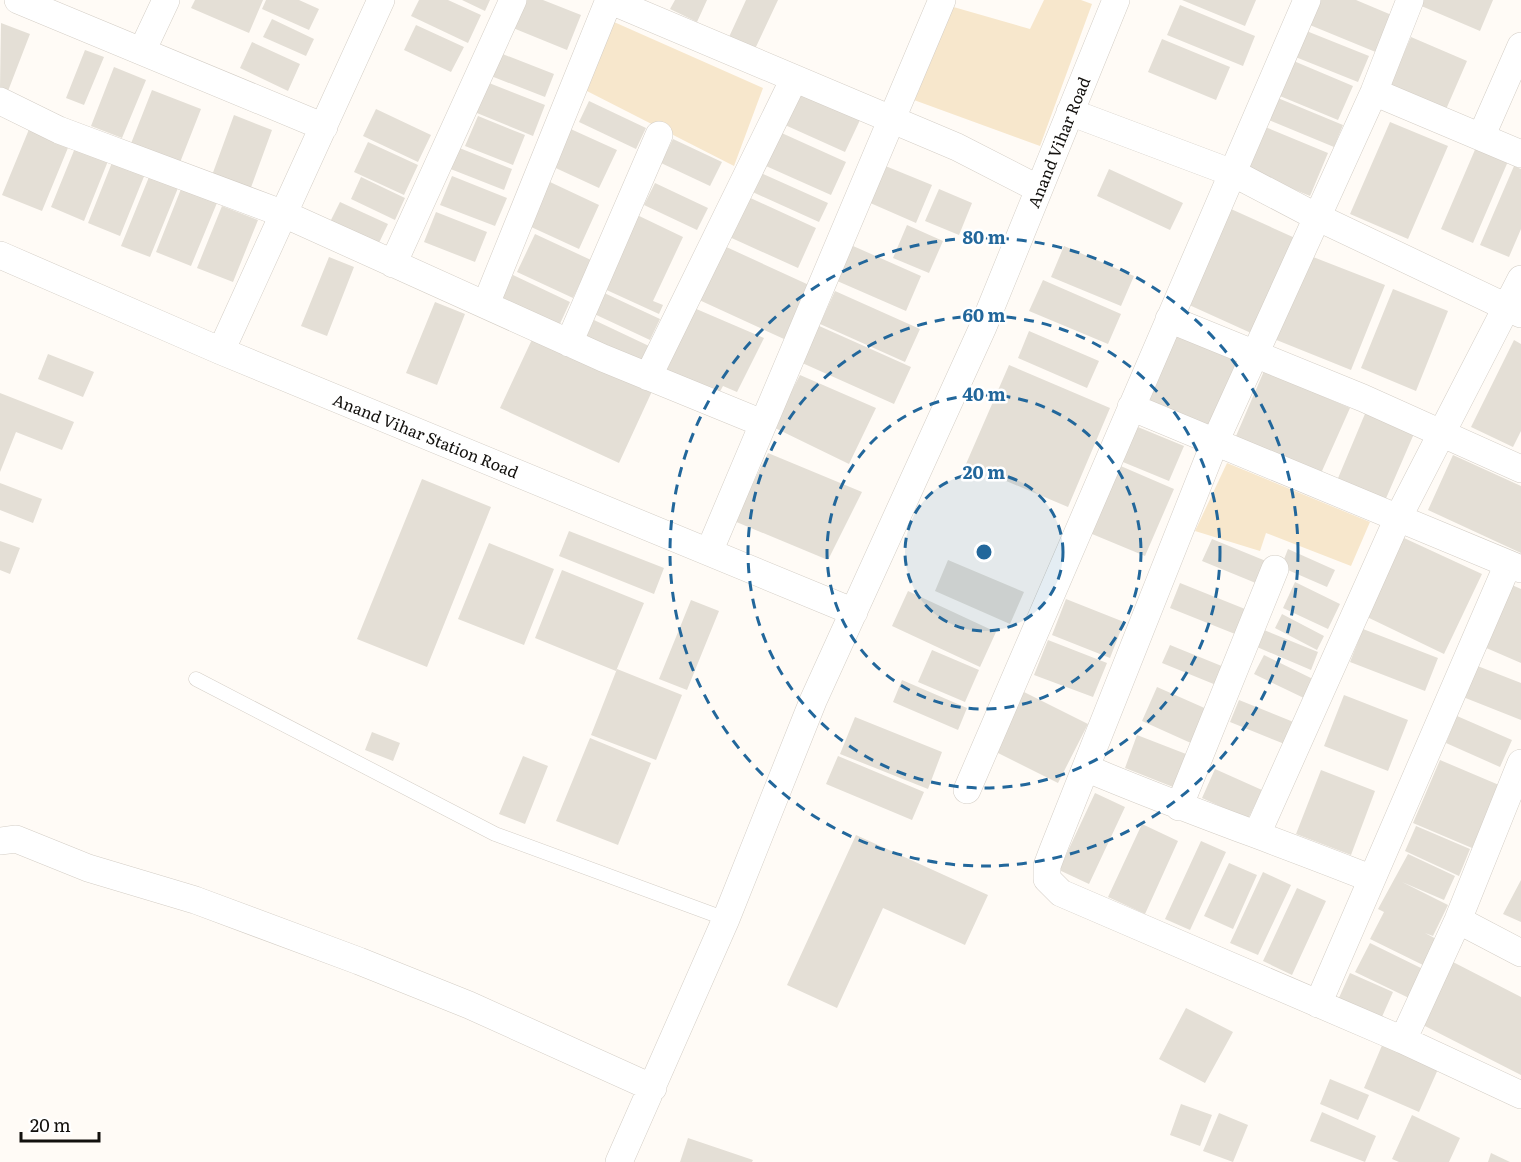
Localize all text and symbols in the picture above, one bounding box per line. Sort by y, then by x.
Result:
street label: Anand Vihar Road [1021,73,1095,211]
text: 80 m [962,223,1006,250]
text: 60 m [962,301,1006,328]
text: 40 m [962,380,1006,407]
street label: Anand Vihar Station Road [330,387,523,483]
text: 20 m [963,458,1005,485]
centre of rings [974,542,994,562]
scale bar [21,1105,99,1143]
text: 20 m [30,1111,71,1138]

